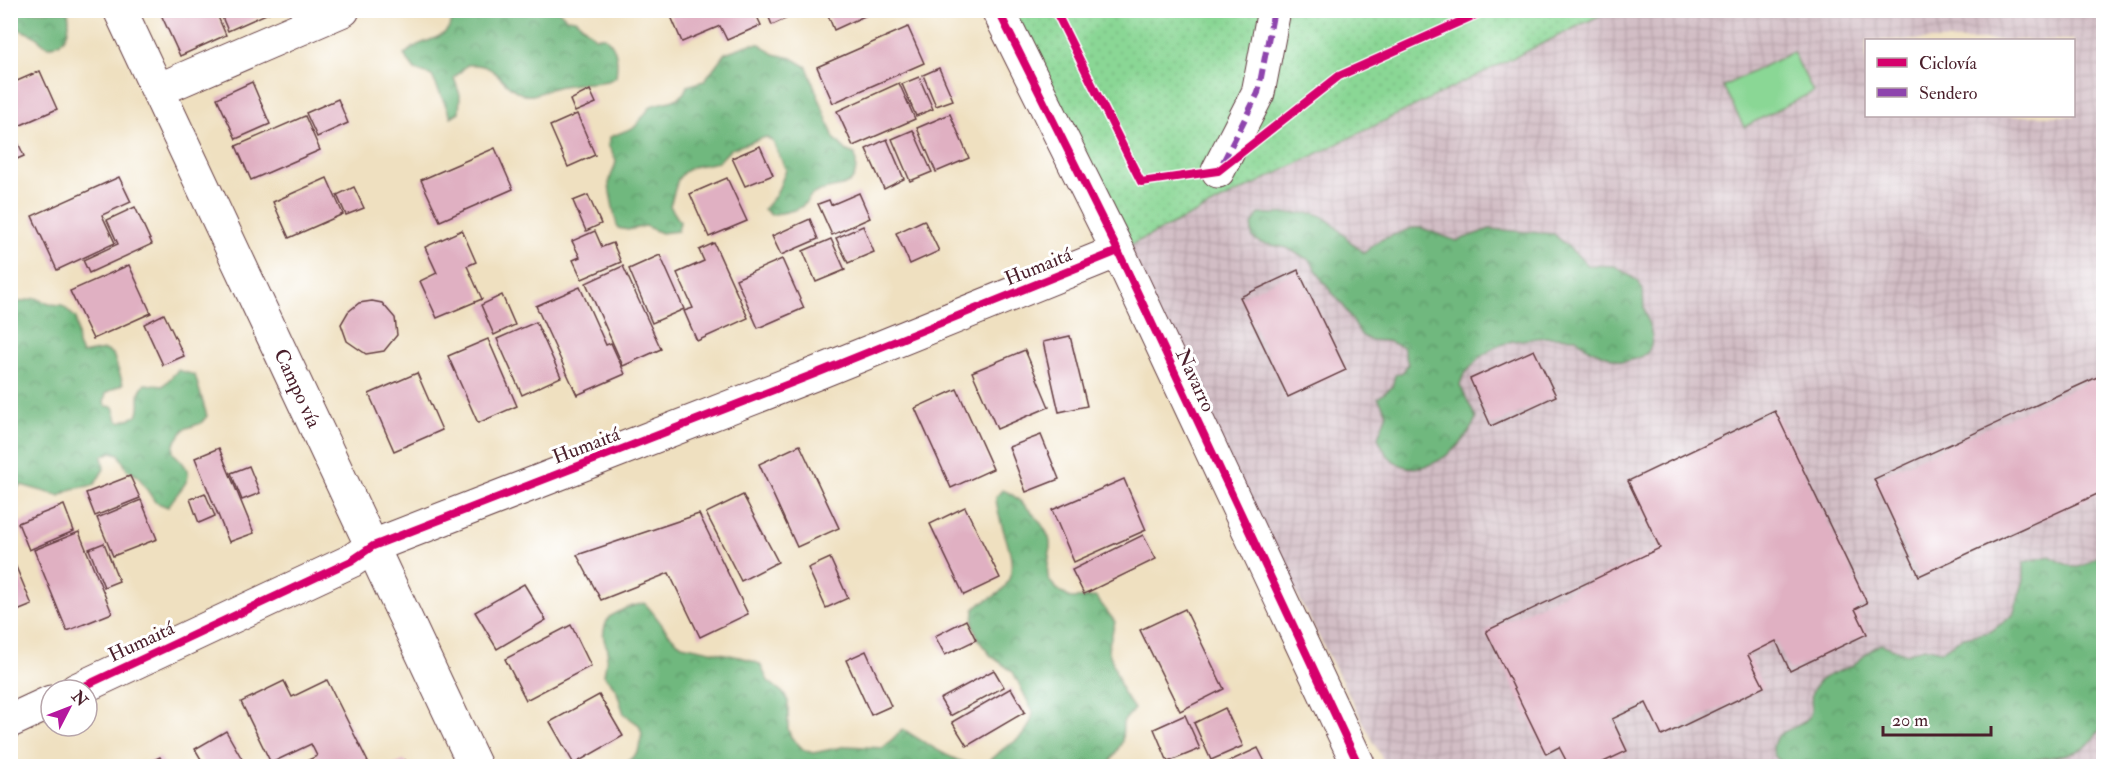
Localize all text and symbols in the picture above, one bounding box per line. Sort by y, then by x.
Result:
legend [1865,39,2075,117]
text: Ciclovía [1919,52,1978,75]
text: Sendero [1919,82,1978,105]
street label: Humaitá [1001,241,1076,291]
street label: Campo vía [267,345,327,433]
street label: Navarro [1170,345,1221,416]
street label: Humaitá [549,421,624,470]
street label: Humaitá [104,615,179,668]
north arrow [39,678,99,738]
text: N [67,686,92,711]
scale bar [1883,699,1991,737]
text: 20 m [1892,709,1928,732]

